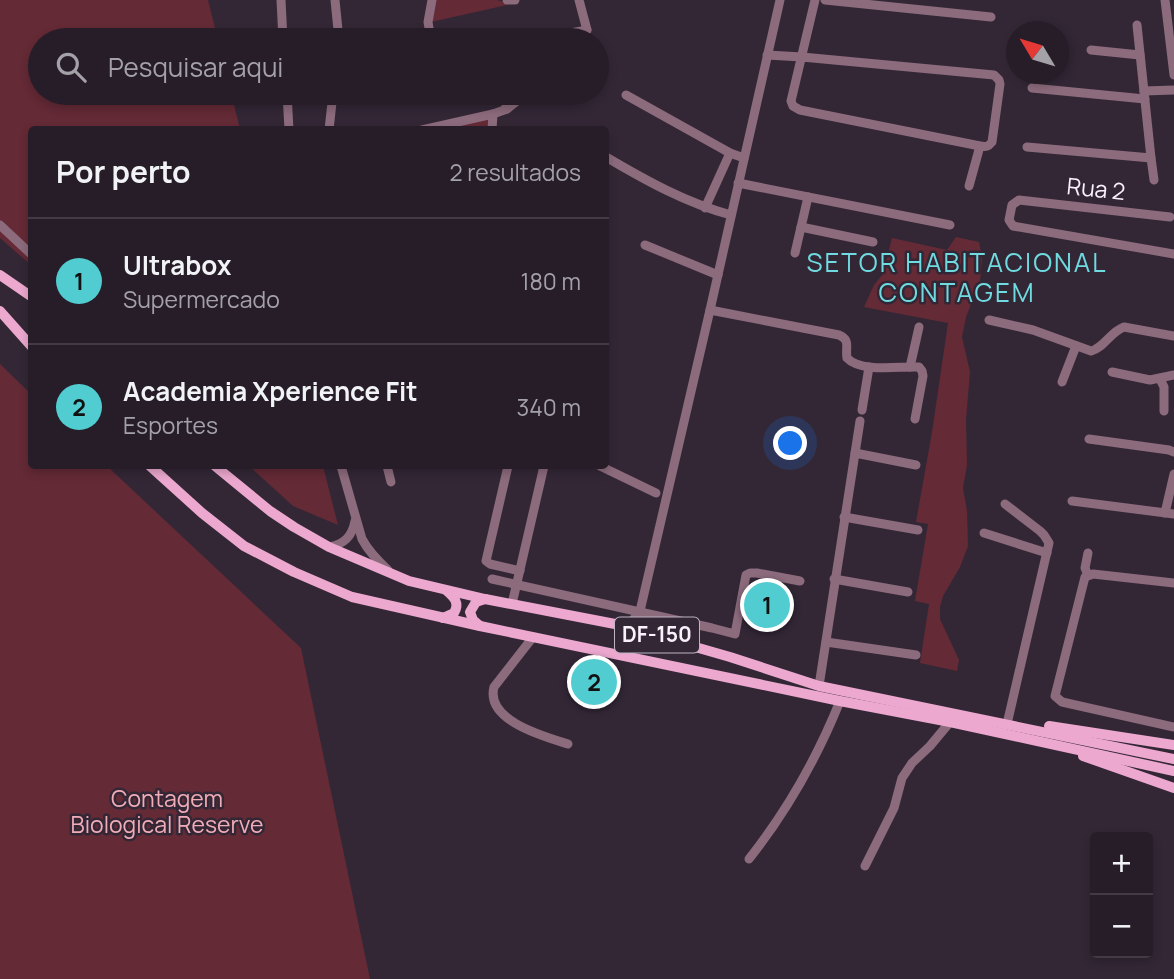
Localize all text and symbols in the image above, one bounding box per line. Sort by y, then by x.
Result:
north arrow [1006,21,1069,84]
search box [28,28,609,105]
icon: search [52,48,90,86]
text: Pesquisar aqui [108,49,283,85]
text: Por perto [56,151,191,192]
text: 2 resultados [449,156,581,188]
street label: Rua 2 [1065,169,1127,207]
district label: SETOR HABITACIONAL CONTAGEM [806,244,1108,310]
text: Ultrabox [123,247,231,283]
text: 1 [74,265,84,297]
text: 180 m [521,265,581,297]
text: Supermercado [123,283,280,315]
text: Academia Xperience Fit [123,373,418,409]
text: 2 [72,391,86,423]
text: 340 m [517,391,581,423]
text: Esportes [123,409,218,441]
your location [773,426,807,460]
pin: 1 [744,579,790,631]
road number: DF-150 [615,618,699,652]
pin: 2 [571,656,617,708]
park label: Contagem Biological Reserve [71,782,263,840]
map controls [1090,832,1153,958]
button: + [1090,832,1153,895]
button: − [1090,895,1153,958]

